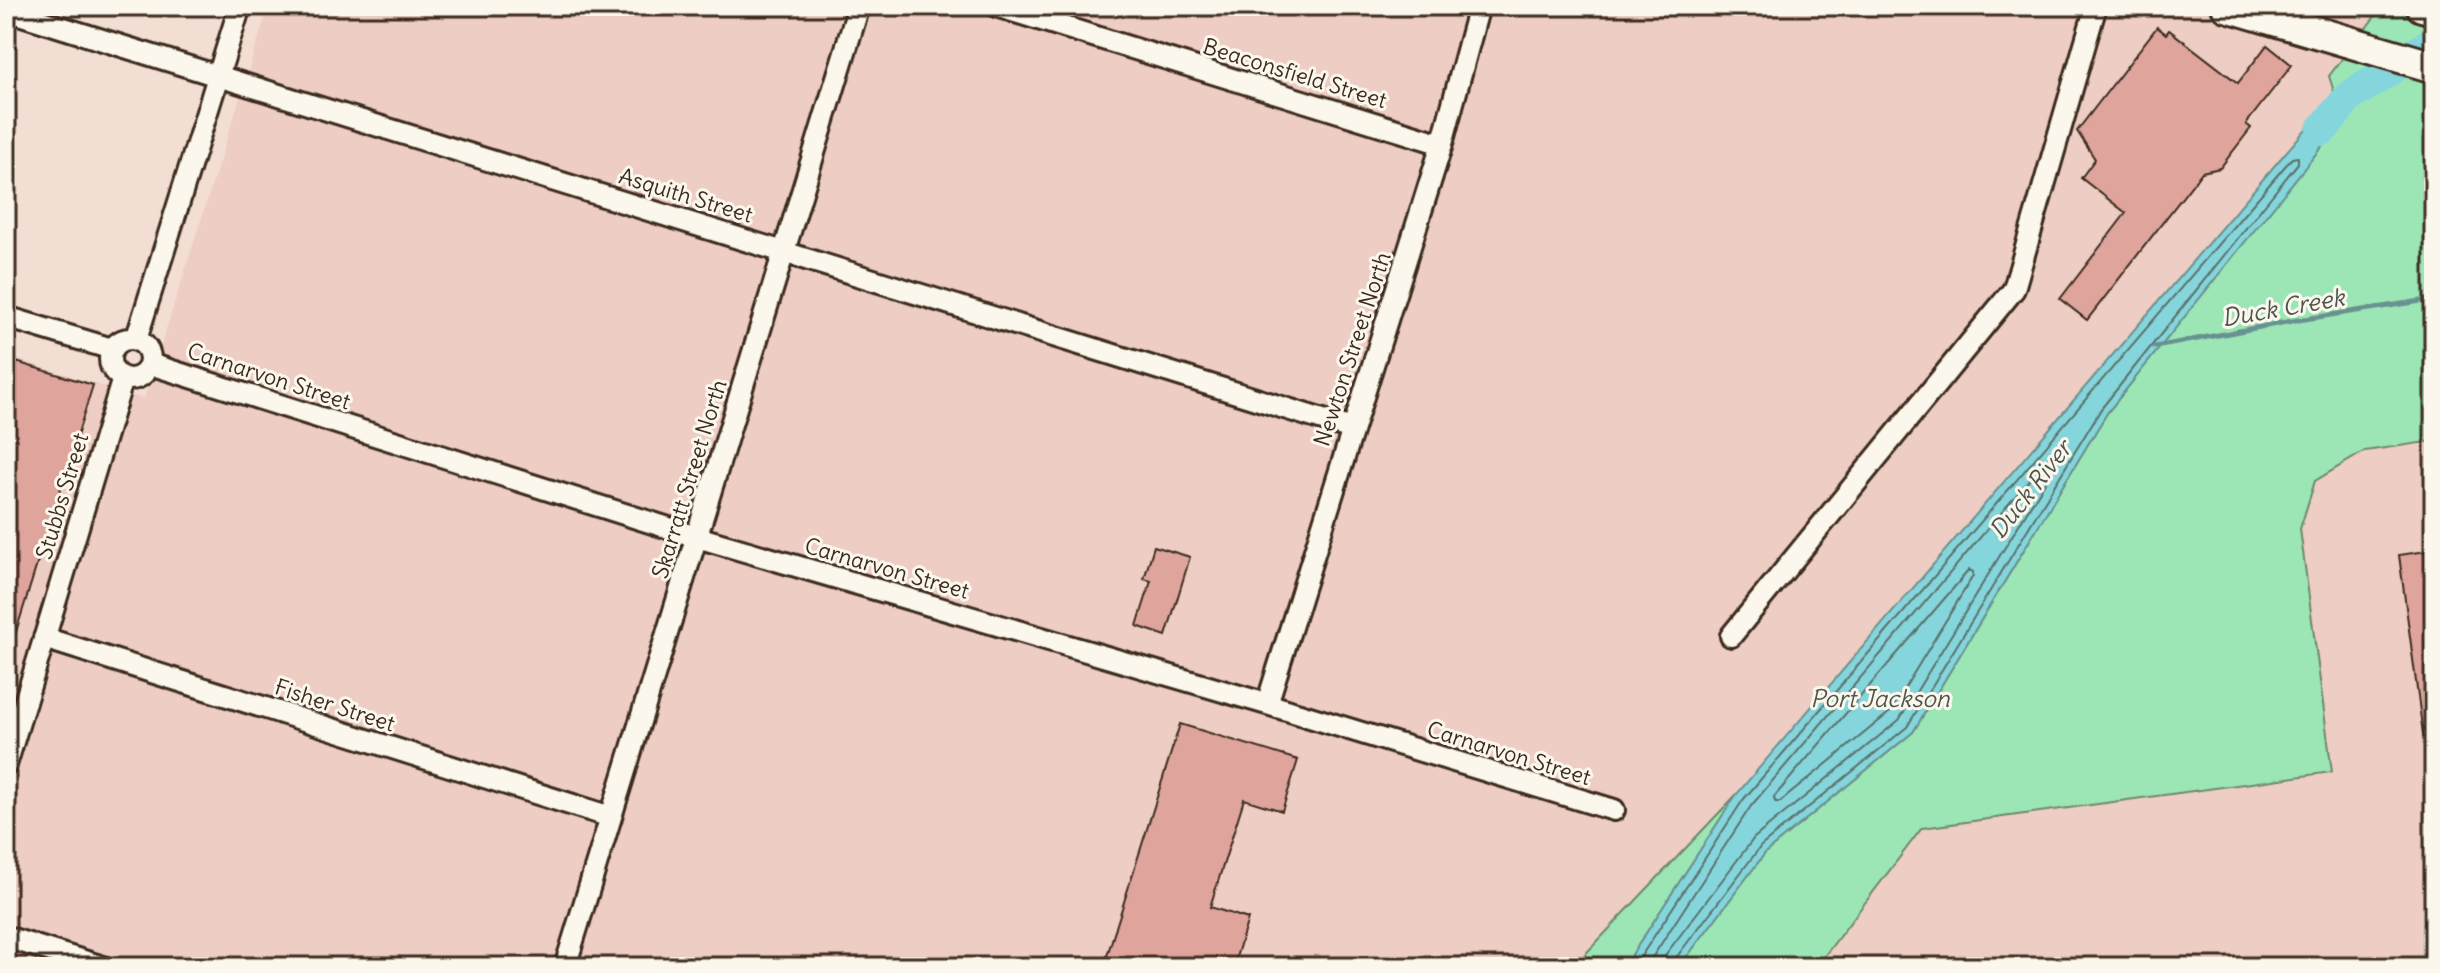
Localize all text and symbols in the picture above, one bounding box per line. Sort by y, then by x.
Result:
street label: Beaconsfield Street [1200,32,1390,114]
street label: Asquith Street [616,161,756,229]
street label: Newton Street North [1307,248,1397,450]
water label: Duck Creek [2219,281,2348,333]
street label: Carnarvon Street [184,336,354,416]
street label: Skarratt Street North [645,376,733,582]
street label: Stubbs Street [30,430,94,562]
water label: Duck River [1982,432,2080,544]
street label: Carnarvon Street [802,531,972,605]
street label: Fisher Street [271,672,399,738]
water label: Port Jackson [1810,683,1951,713]
street label: Carnarvon Street [1424,715,1594,791]

